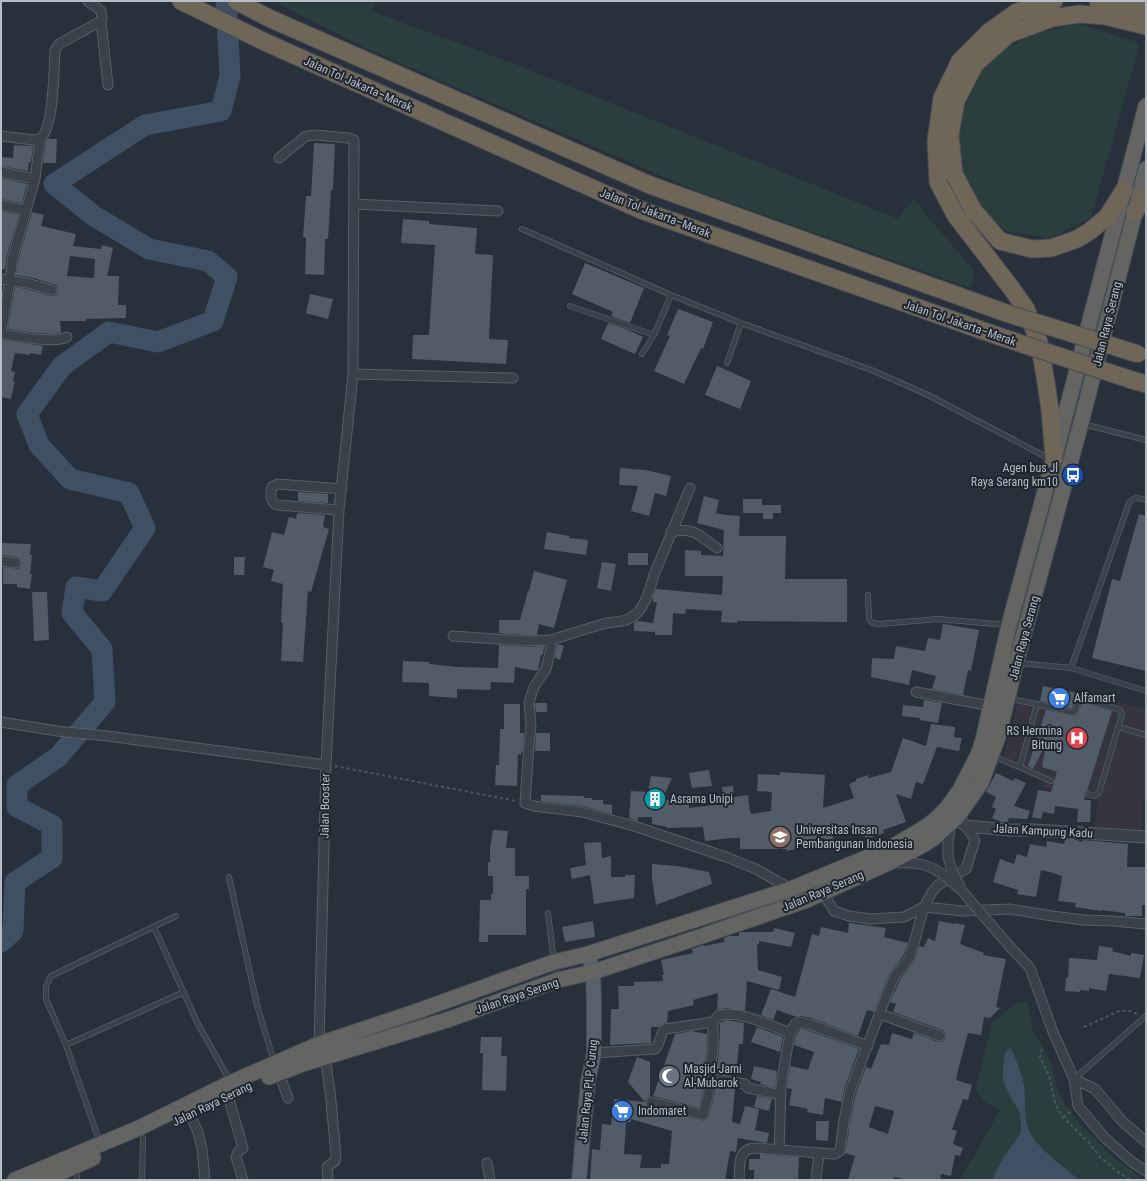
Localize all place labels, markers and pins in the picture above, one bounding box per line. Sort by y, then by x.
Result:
place label: Agen bus Jl Raya Serang km10 [971,461,1058,489]
bus stop icon: Agen bus Jl Raya Serang km10 [1060,462,1086,488]
supermarket icon: Alfamart [1046,685,1072,711]
place label: Alfamart [1074,691,1116,705]
place label: RS Hermina Bitung [1007,724,1062,752]
hospital icon: RS Hermina Bitung [1064,725,1090,751]
building icon: Asrama Unipi [642,786,668,812]
place label: Asrama Unipi [670,792,733,806]
place label: Universitas Insan Pembangunan Indonesia [796,823,913,851]
school or university icon: Universitas Insan Pembangunan Indonesia [767,824,793,850]
place label: Masjid Jami Al-Mubarok [684,1062,742,1090]
mosque icon: Masjid Jami Al-Mubarok [656,1063,682,1089]
supermarket icon: Indomaret [609,1098,635,1124]
place label: Indomaret [638,1104,687,1118]

